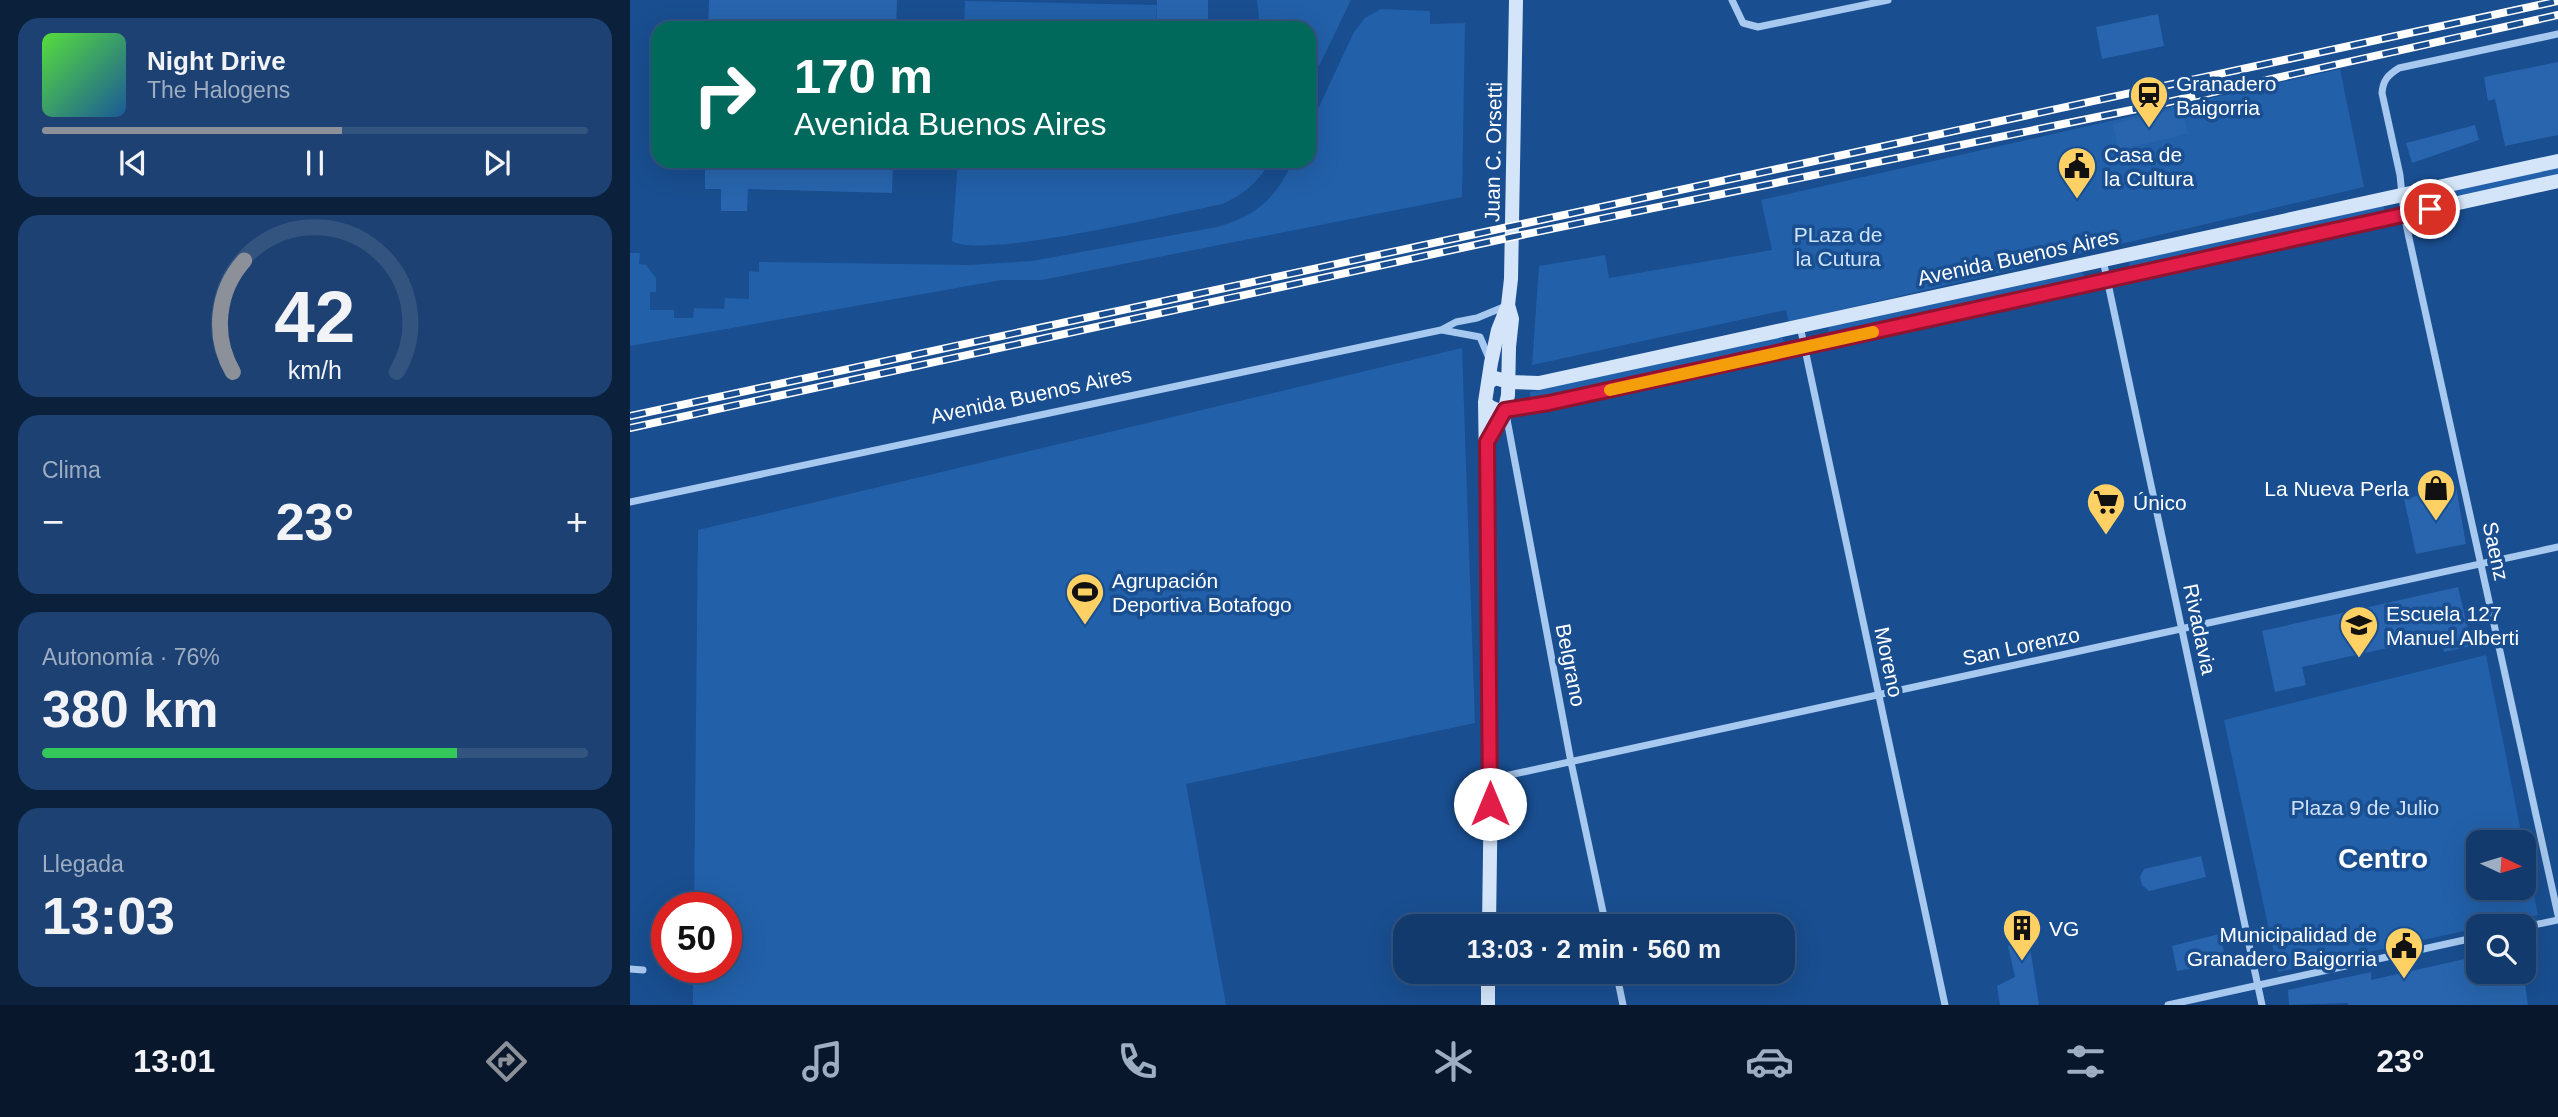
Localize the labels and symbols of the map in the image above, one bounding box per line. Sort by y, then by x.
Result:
place label: Granadero Baigorria [2176,72,2276,119]
station icon: Granadero Baigorria [2128,74,2170,129]
street label: Juan C. Orsetti [1480,82,1506,222]
place label: Casa de la Cultura [2104,143,2194,190]
public building icon: Casa de la Cultura [2056,145,2098,200]
pin [2400,179,2460,239]
park label: PLaza de la Cutura [1794,223,1882,270]
street label: Avenida Buenos Aires [1915,224,2121,290]
street label: Avenida Buenos Aires [928,362,1134,428]
shop icon: La Nueva Perla [2415,467,2457,522]
place label: La Nueva Perla [2264,477,2409,500]
supermarket icon: Único [2085,481,2127,536]
place label: Único [2133,491,2187,514]
street label: Saenz [2479,519,2513,583]
place label: Agrupación Deportiva Botafogo [1112,569,1292,616]
sports icon: Agrupación Deportiva Botafogo [1064,571,1106,626]
street label: Rivadavia [2179,582,2221,677]
place label: Escuela 127 Manuel Alberti [2386,602,2519,649]
school or university icon: Escuela 127 Manuel Alberti [2338,604,2380,659]
street label: Belgrano [1552,622,1590,708]
street label: San Lorenzo [1960,622,2082,670]
street label: Moreno [1870,625,1908,699]
position arrow [1453,767,1527,841]
park label: Plaza 9 de Julio [2291,796,2439,819]
north arrow [2466,830,2536,900]
district label: Centro [2338,843,2428,874]
speed limit sign: 50 [651,892,742,983]
building icon: VG [2001,907,2043,962]
place label: VG [2049,917,2079,940]
place label: Municipalidad de Granadero Baigorria [2187,923,2377,970]
public building icon: Municipalidad de Granadero Baigorria [2383,925,2425,980]

